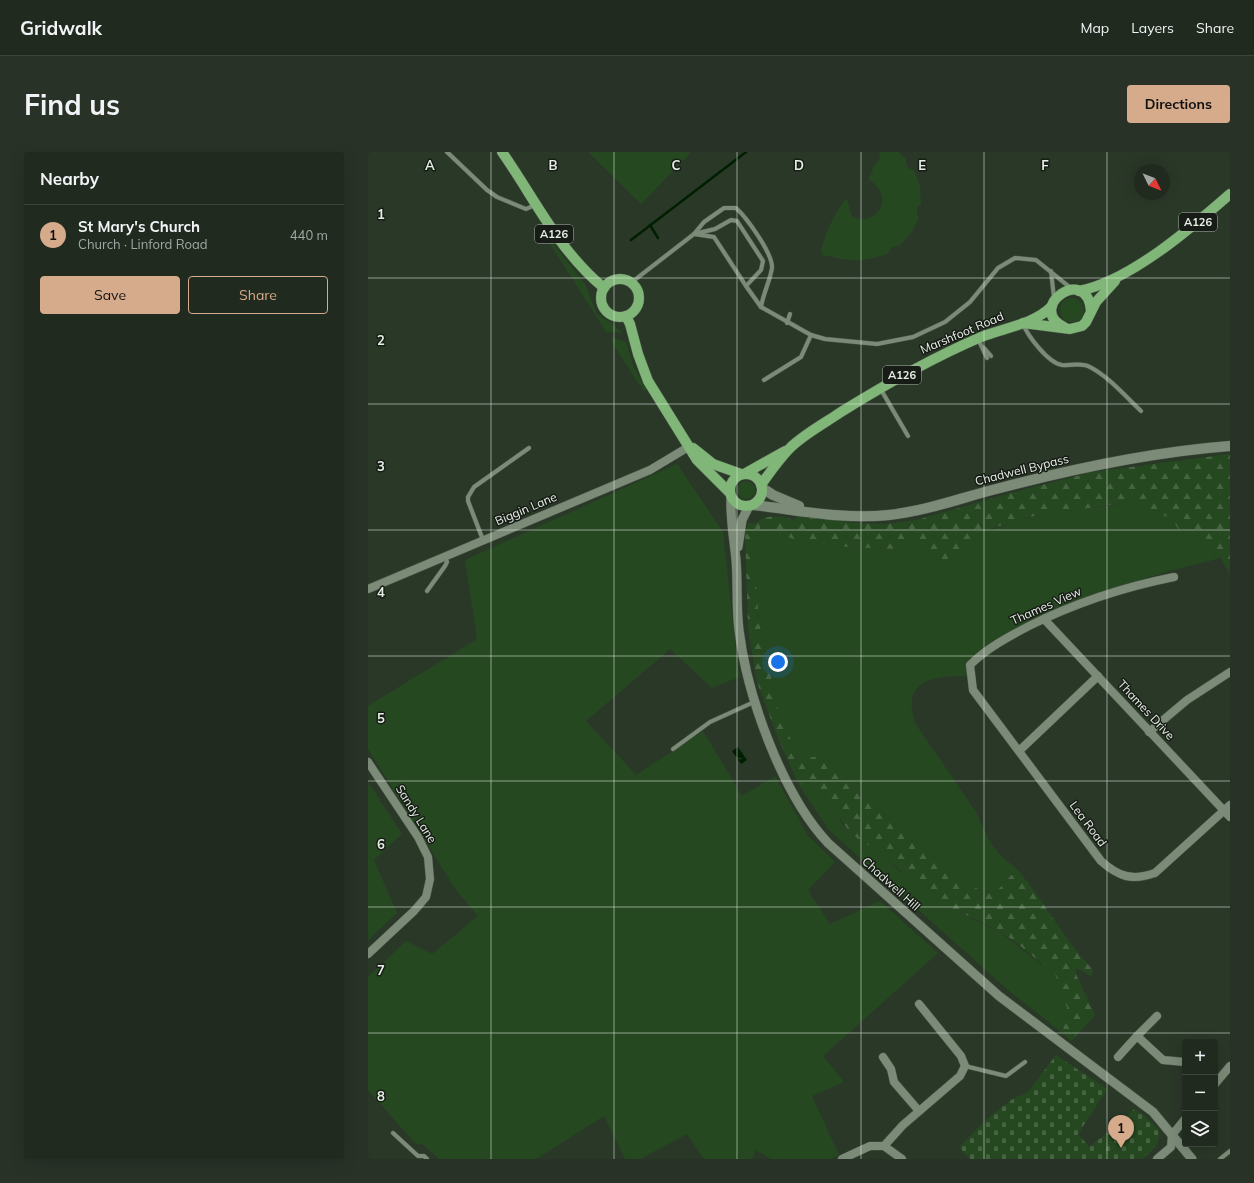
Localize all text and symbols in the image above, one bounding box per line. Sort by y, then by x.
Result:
text: Gridwalk [20,16,102,40]
text: Map [1080,19,1109,37]
text: Layers [1131,19,1174,37]
text: Share [1196,19,1234,37]
button: Directions [1127,85,1230,123]
text: Find us [24,87,120,122]
text: A [425,157,435,173]
text: B [549,157,558,173]
text: C [672,157,681,173]
text: D [794,157,804,173]
text: E [918,157,926,173]
text: F [1041,157,1049,173]
north arrow [1134,164,1170,200]
text: Nearby [40,168,99,189]
text: 1 [377,206,385,222]
road number: A126 [1179,213,1217,231]
text: St Mary's Church [78,217,200,236]
road number: A126 [535,225,573,243]
text: 1 [49,227,57,243]
text: 440 m [290,227,328,243]
text: Church · Linford Road [78,236,208,252]
button: Save [40,276,180,314]
button: Share [188,276,328,314]
street label: Marshfoot Road [918,308,1006,357]
text: 2 [377,332,385,348]
road number: A126 [883,366,921,384]
street label: Chadwell Bypass [973,451,1070,488]
text: 3 [377,458,385,474]
street label: Biggin Lane [493,489,559,528]
street label: Thames View [1008,583,1084,628]
text: 4 [377,584,385,600]
your location [768,652,788,672]
street label: Thames Drive [1115,677,1178,743]
text: 5 [377,710,385,726]
street label: Sandy Lane [393,782,440,846]
street label: Lea Road [1067,798,1110,849]
text: 6 [377,836,385,852]
street label: Chadwell Hill [859,854,924,914]
text: 7 [377,962,385,978]
map controls [1182,1039,1218,1147]
button: + [1182,1039,1218,1075]
button: − [1182,1075,1218,1111]
text: 8 [377,1088,385,1104]
button: layers [1182,1111,1218,1147]
pin: 1 [1108,1115,1134,1148]

